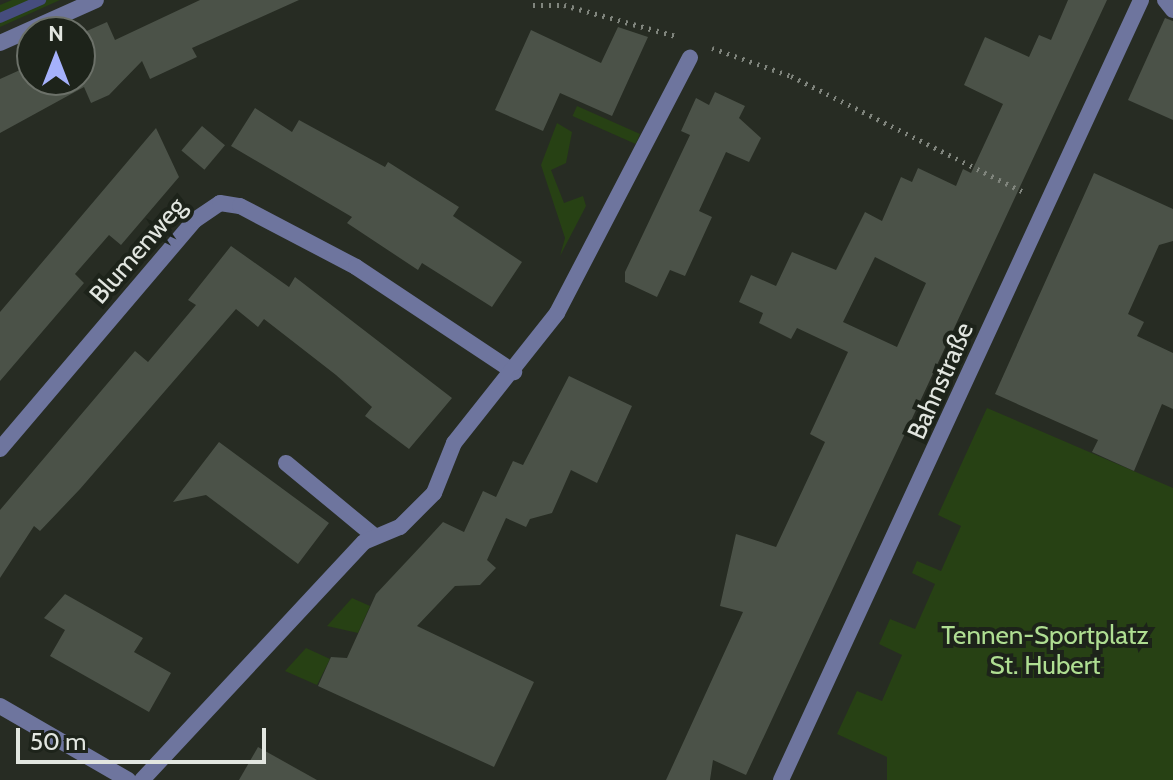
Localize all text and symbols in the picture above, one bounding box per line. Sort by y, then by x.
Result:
north arrow [16,16,96,96]
text: N [48,20,64,47]
street label: Blumenweg [83,192,193,310]
street label: Bahnstraße [901,318,981,444]
park label: Tennen-Sportplatz St. Hubert [941,620,1149,682]
scale bar [20,712,270,762]
text: 50 m [30,727,86,756]

